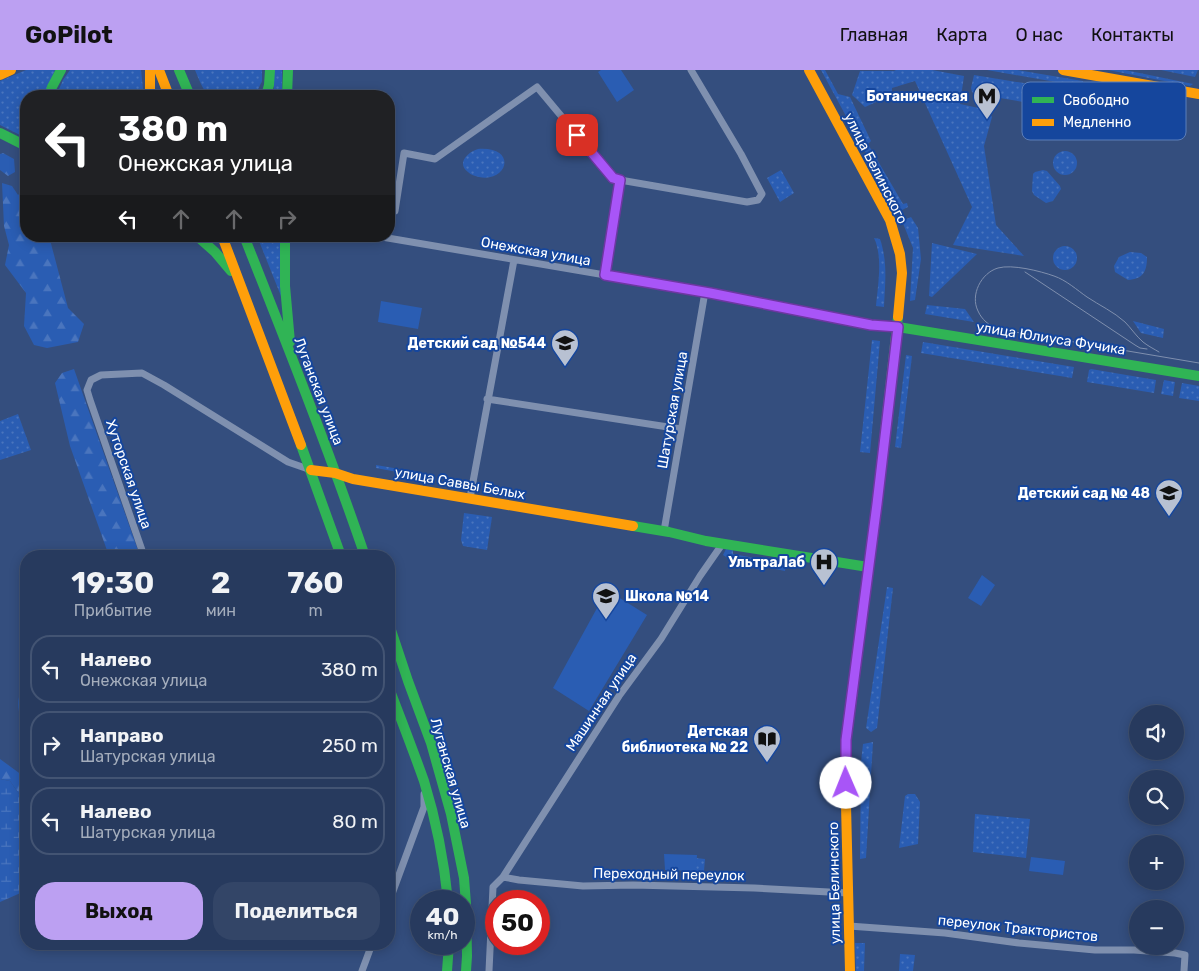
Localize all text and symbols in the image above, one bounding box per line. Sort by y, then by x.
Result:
text: GoPilot [25,21,113,49]
text: Главная [840,24,908,46]
text: Карта [936,24,988,46]
text: О нас [1016,24,1063,46]
text: Контакты [1091,24,1174,46]
metro station icon: Ботаническая [972,81,1002,120]
legend [1022,82,1186,140]
place label: Ботаническая [866,88,968,105]
text: Свободно [1063,92,1129,109]
text: 380 m [118,108,228,150]
icon: left [35,110,100,175]
street label: улица Белинского [840,110,911,227]
pin [556,114,598,156]
text: Медленно [1063,114,1131,131]
icon: arrive [563,121,591,149]
text: Онежская улица [118,150,293,177]
icon: left [114,205,142,233]
icon: ahead [167,205,195,233]
icon: ahead [220,205,248,233]
icon: right [273,205,301,233]
street label: Онежская улица [480,233,592,270]
street label: улица Юлиуса Фучика [975,318,1127,359]
school or university icon: Детский сад №544 [550,328,580,367]
street label: Луганская улица [290,335,347,447]
place label: Детский сад №544 [408,335,546,352]
street label: Шатурская улица [654,350,691,470]
street label: Хуторская улица [102,417,155,531]
street label: улица Саввы Белых [393,464,527,503]
school or university icon: Детский сад № 48 [1154,478,1184,517]
place label: Детский сад № 48 [1018,485,1150,502]
hospital icon: УльтраЛаб [809,547,839,586]
place label: УльтраЛаб [728,554,805,571]
text: 19:30 [71,565,154,601]
text: 2 [211,565,231,601]
text: 760 [287,565,344,601]
school or university icon: Школа №14 [591,581,621,620]
place label: Школа №14 [625,588,710,605]
text: Прибытие [74,601,152,620]
text: мин [206,601,236,620]
text: m [308,601,323,620]
text: Налево [80,648,152,671]
street label: Машинная улица [562,650,640,754]
icon: left [37,655,65,683]
text: 380 m [321,658,378,681]
text: Онежская улица [80,671,207,690]
map controls [1129,705,1184,955]
button: sound [1129,705,1184,760]
street label: Луганская улица [427,716,474,830]
place label: Детская библиотека № 22 [622,723,748,756]
text: Направо [80,724,164,747]
library icon: Детская библиотека № 22 [752,724,782,763]
icon: right [37,731,65,759]
text: 250 m [322,734,378,757]
text: Шатурская улица [80,747,216,766]
position arrow [819,756,871,808]
button: search [1129,770,1184,825]
text: Налево [80,800,152,823]
icon: left [37,807,65,835]
text: 80 m [332,810,378,833]
street label: улица Белинского [825,822,844,944]
text: Шатурская улица [80,823,216,842]
button: + [1129,835,1184,890]
street label: Переходный переулок [593,865,745,884]
button: Выход [35,882,203,940]
button: Поделиться [213,882,380,940]
speed limit sign: 50 [485,890,550,955]
button: − [1129,900,1184,955]
text: 40 [425,902,460,931]
street label: переулок Трактористов [937,912,1099,945]
text: km/h [428,928,457,942]

